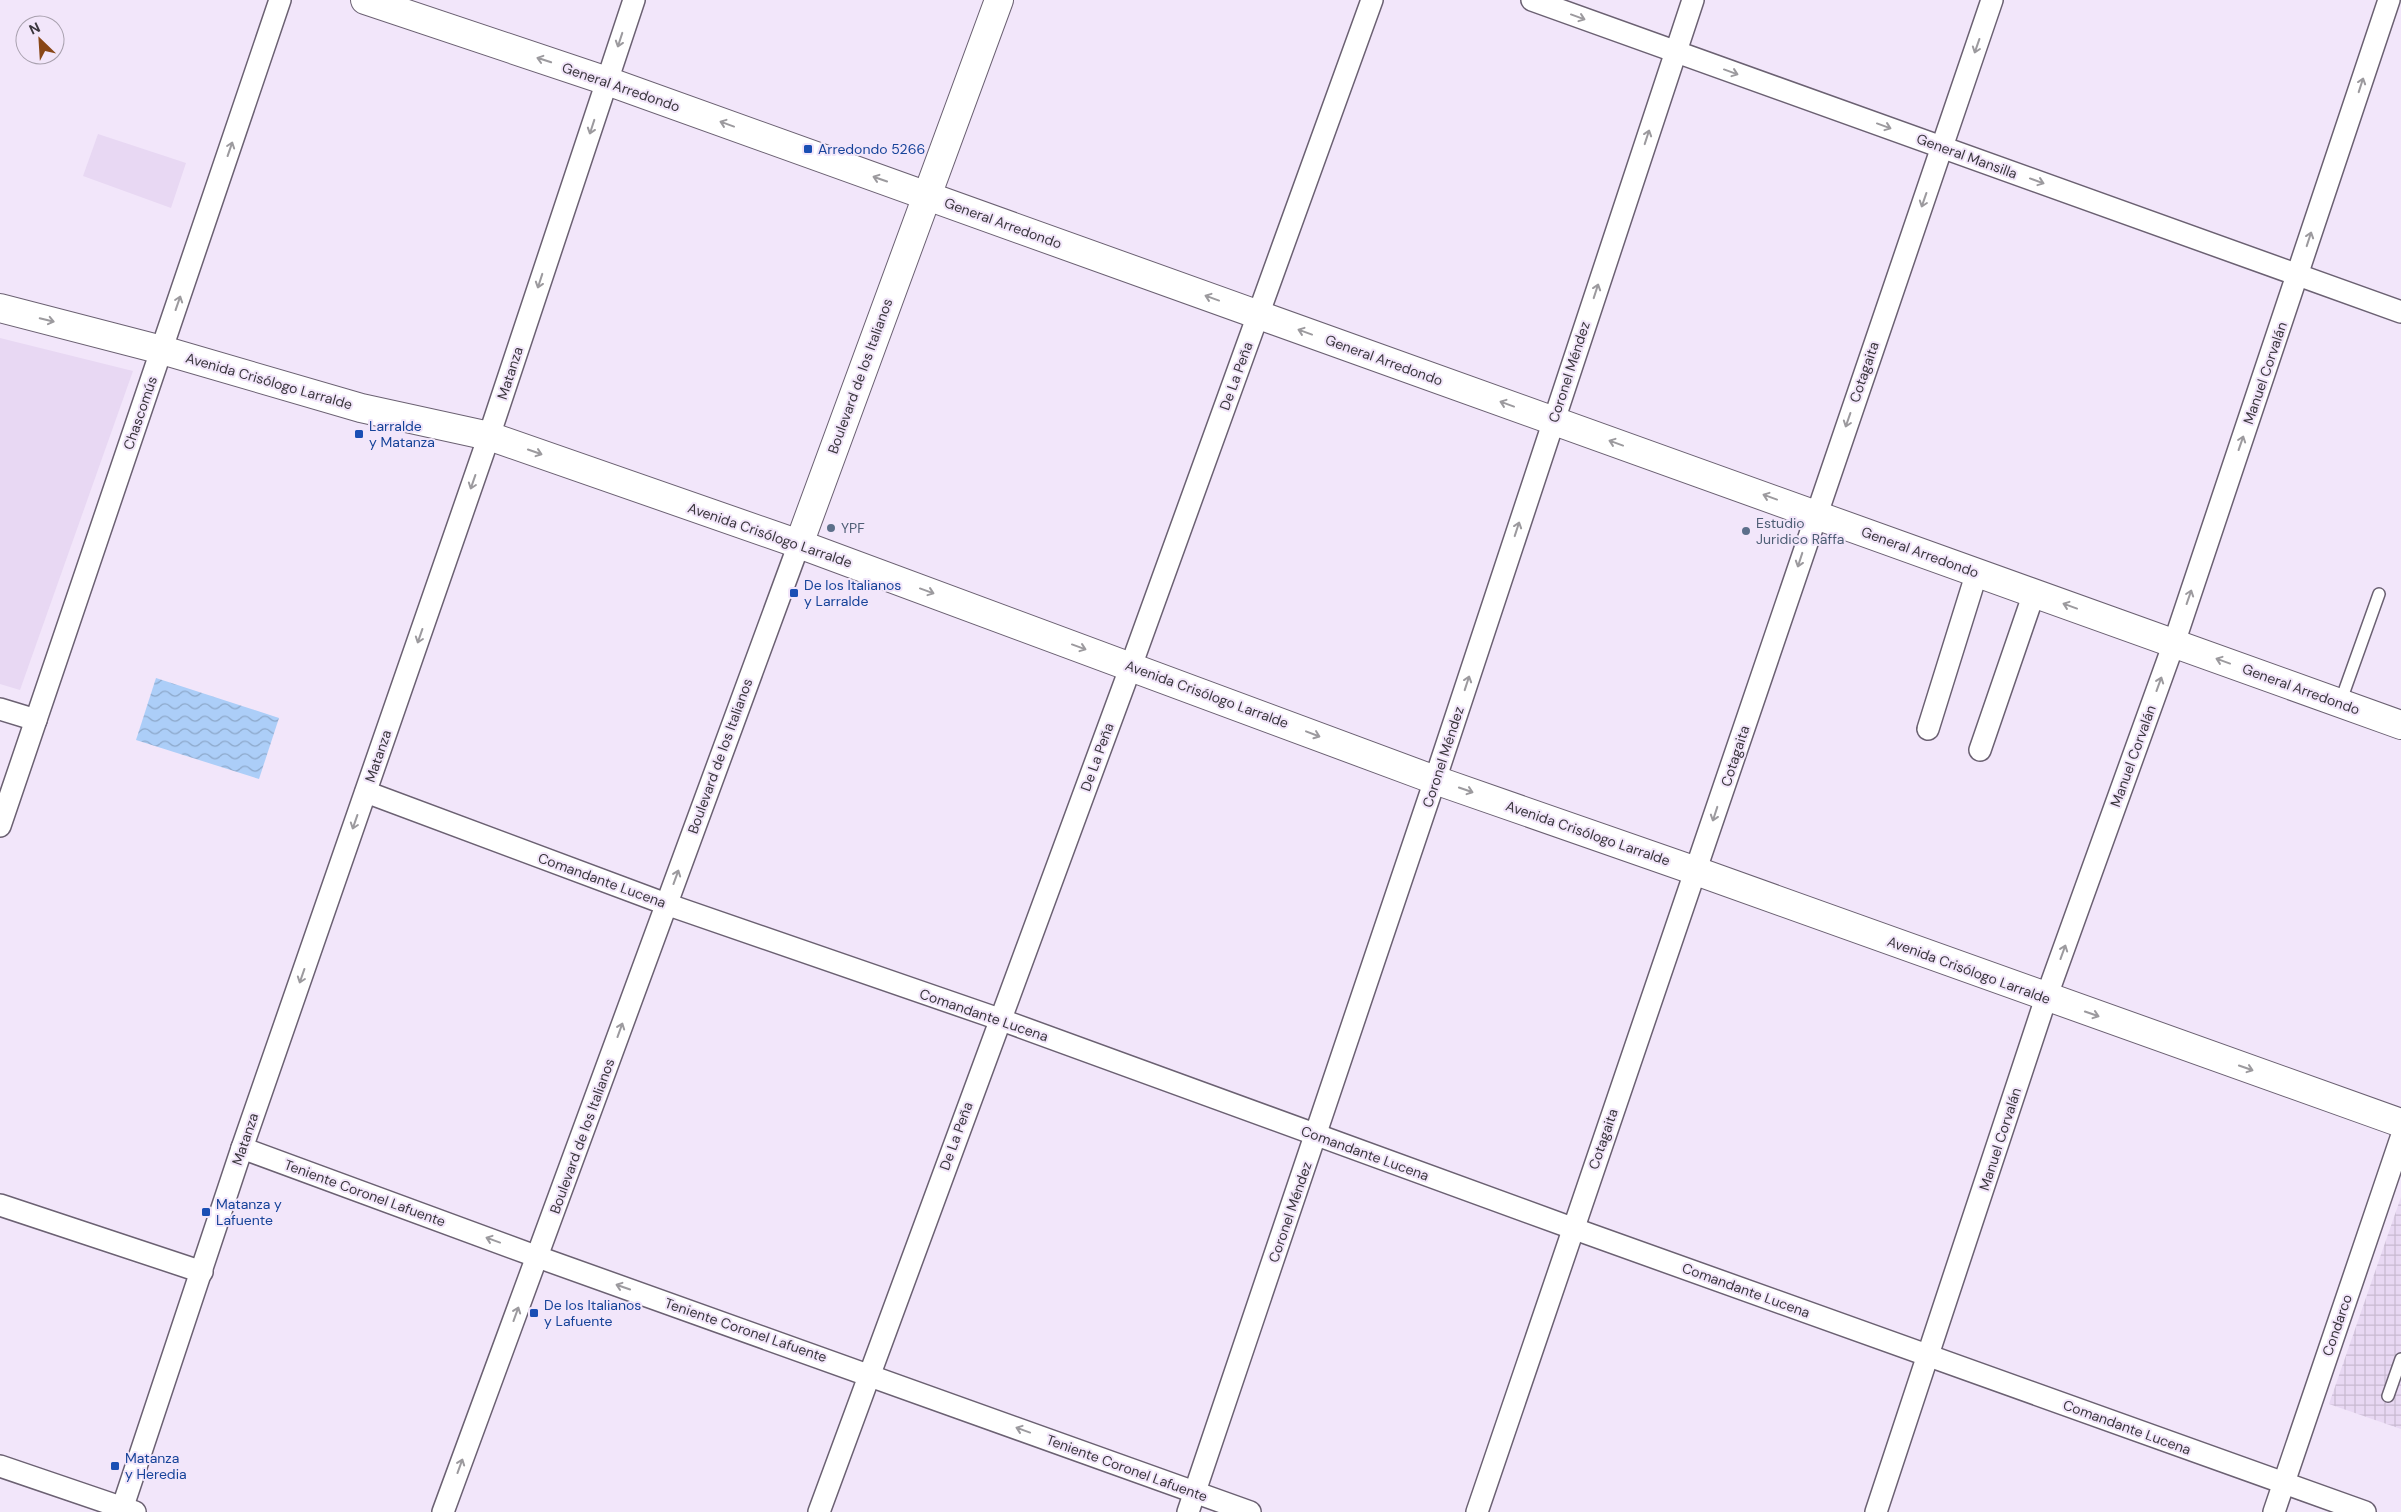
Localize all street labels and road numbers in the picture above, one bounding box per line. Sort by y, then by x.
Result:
street label: General Arredondo [560,58,682,116]
street label: General Mansilla [1914,129,2020,183]
street label: General Arredondo [942,193,1064,253]
street label: Boulevard de los Italianos [823,296,897,456]
street label: Coronel Méndez [1544,319,1594,425]
street label: Manuel Corvalán [2239,319,2291,427]
street label: General Arredondo [1323,330,1445,390]
street label: De La Peña [1215,339,1257,413]
street label: Cotagaita [1845,339,1883,405]
street label: Matanza [493,344,527,402]
street label: Avenida Crisólogo Larralde [184,349,354,413]
street label: Chascomús [119,374,161,452]
street label: Avenida Crisólogo Larralde [686,498,855,572]
street label: General Arredondo [1859,522,1981,582]
street label: Avenida Crisólogo Larralde [1123,656,1291,732]
street label: General Arredondo [2240,659,2362,719]
street label: Boulevard de los Italianos [683,676,757,836]
street label: Manuel Corvalán [2106,703,2160,809]
street label: Coronel Méndez [1418,704,1468,810]
street label: De La Peña [1076,720,1118,794]
street label: Cotagaita [1717,723,1753,789]
street label: Matanza [361,727,395,785]
street label: Avenida Crisólogo Larralde [1504,796,1673,870]
street label: Comandante Lucena [536,848,668,912]
street label: Avenida Crisólogo Larralde [1885,932,2053,1008]
street label: Comandante Lucena [917,985,1051,1045]
street label: Boulevard de los Italianos [545,1056,619,1216]
street label: Manuel Corvalán [1975,1085,2025,1193]
street label: De La Peña [935,1099,977,1173]
street label: Cotagaita [1584,1106,1622,1172]
street label: Matanza [228,1110,262,1168]
street label: Comandante Lucena [1299,1121,1431,1185]
street label: Teniente Coronel Lafuente [282,1155,448,1231]
street label: Coronel Méndez [1264,1159,1316,1265]
street label: Comandante Lucena [1680,1258,1812,1322]
street label: Condarco [2318,1292,2356,1358]
street label: Teniente Coronel Lafuente [663,1294,829,1366]
street label: Comandante Lucena [2061,1395,2193,1459]
street label: Teniente Coronel Lafuente [1044,1430,1210,1506]

